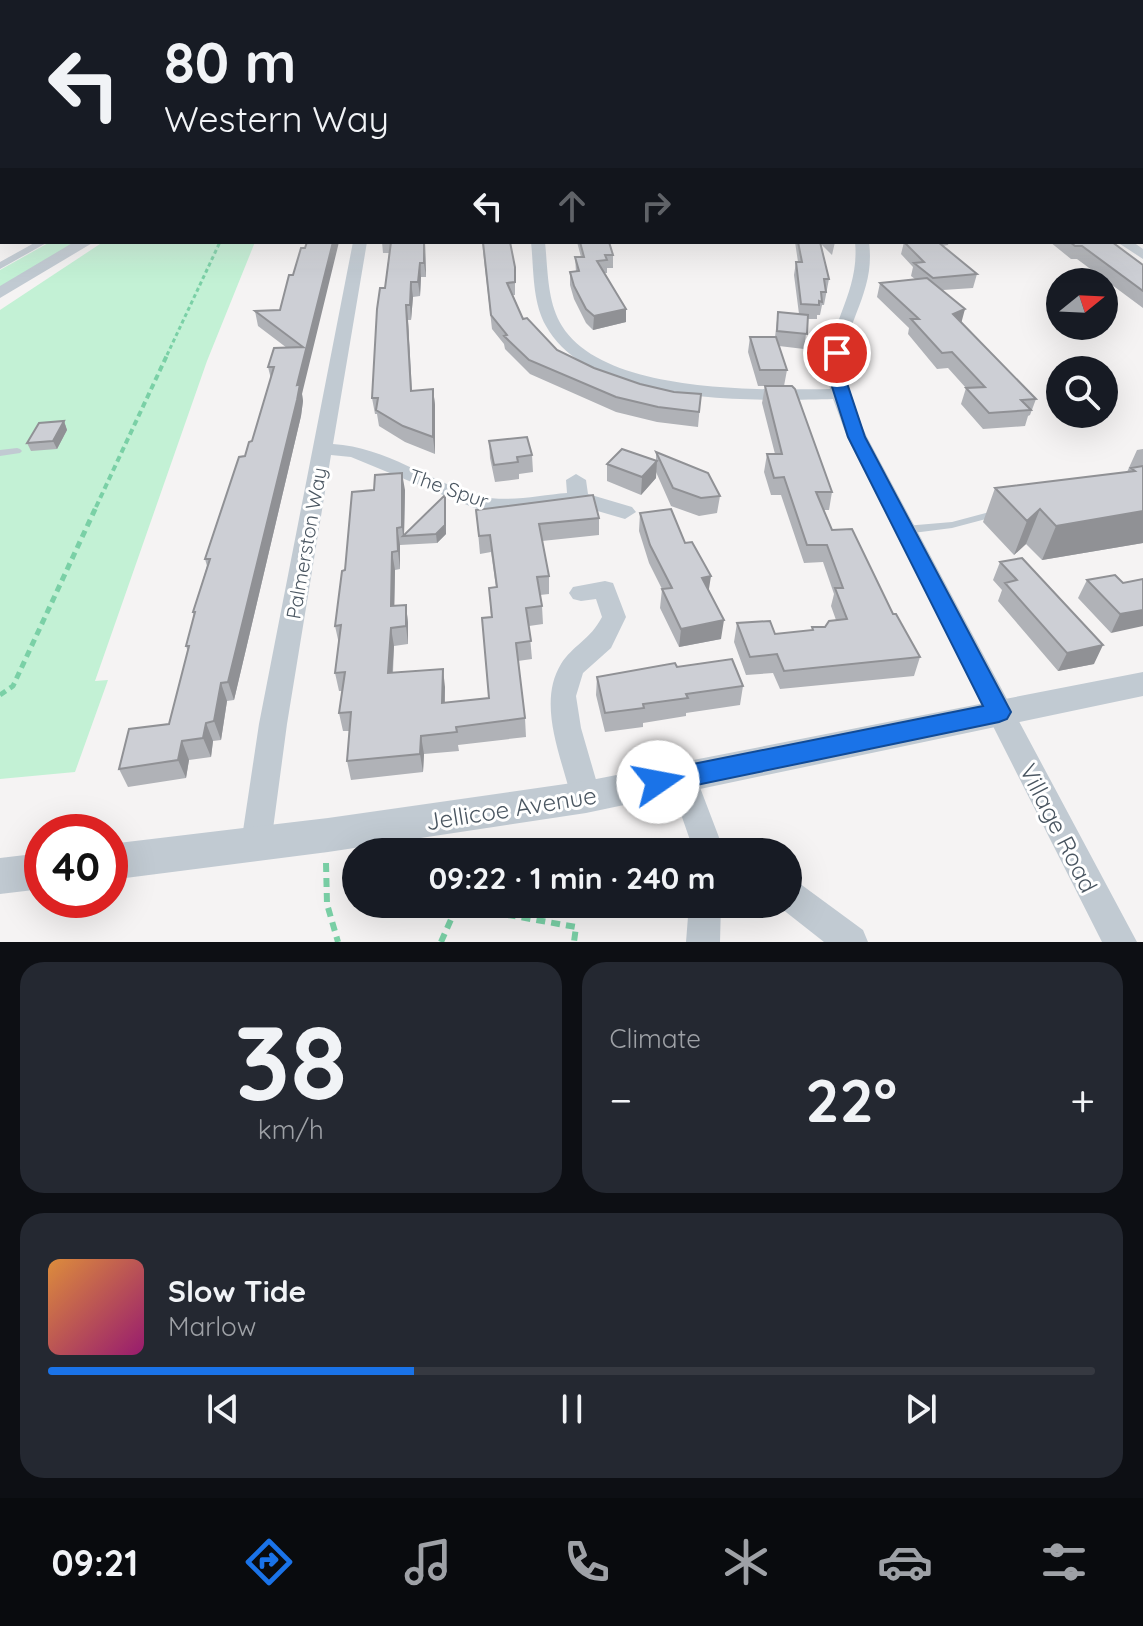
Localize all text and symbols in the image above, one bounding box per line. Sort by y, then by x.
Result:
text: 80 m [164,27,296,97]
icon: left [32,32,136,136]
text: Western Way [164,96,389,141]
icon: left [466,184,510,228]
icon: ahead [550,184,594,228]
icon: right [634,184,678,228]
north arrow [1046,268,1118,340]
map controls [1046,268,1118,428]
pin [803,319,871,387]
icon: arrive [815,331,859,375]
button: search [1046,356,1118,428]
street label: The Spur [406,463,492,513]
street label: Palmerston Way [280,465,332,621]
position arrow [616,740,700,824]
street label: Village Road [1014,758,1104,898]
street label: Jellicoe Avenue [423,780,599,836]
speed limit sign: 40 [24,814,128,918]
text: 09:22 · 1 min · 240 m [429,859,715,897]
text: 38 [234,996,347,1126]
text: Climate [610,1022,701,1055]
text: 22° [805,1062,897,1137]
text: − [610,1072,632,1127]
text: + [1070,1072,1095,1127]
text: km/h [258,1113,324,1146]
text: Slow Tide [168,1272,306,1310]
text: Marlow [168,1310,256,1343]
icon: previous [201,1387,245,1431]
icon: pause [550,1387,594,1431]
icon: next [899,1387,943,1431]
icon: directions [241,1534,297,1590]
icon: music [400,1534,456,1590]
icon: phone [559,1534,615,1590]
icon: climate [718,1534,774,1590]
icon: car [877,1534,933,1590]
icon: filters [1036,1534,1092,1590]
text: 09:21 [51,1540,138,1585]

